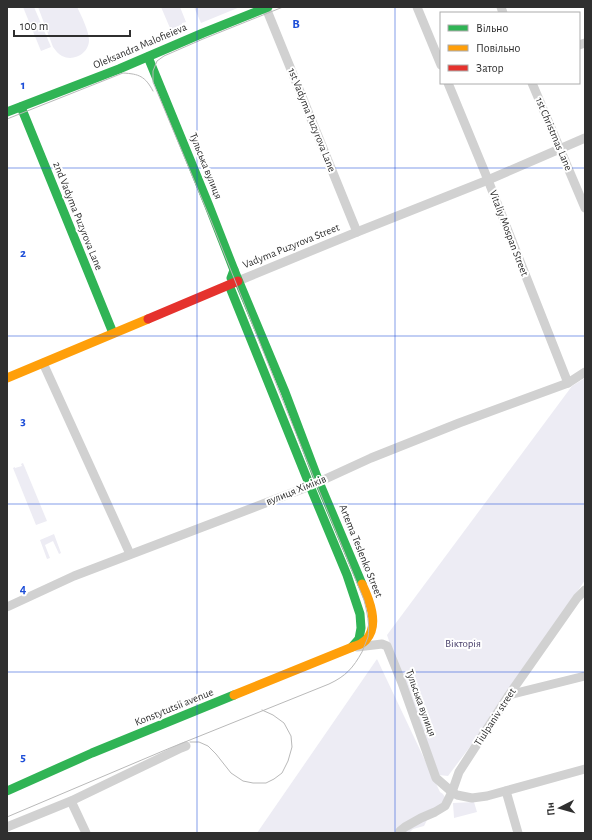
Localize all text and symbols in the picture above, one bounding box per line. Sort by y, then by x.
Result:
scale bar [14,12,130,38]
legend [440,12,580,84]
text: B [292,18,300,31]
text: 100 m [20,20,48,32]
street label: Oleksandra Malofieieva [92,21,188,71]
text: Вільно [476,22,508,34]
text: Повільно [476,42,521,54]
text: Затор [476,62,504,74]
street label: 1st Vadyma Puzyrova Lane [286,67,338,173]
text: 1 [21,79,25,92]
street label: 1st Christmas Lane [534,96,574,172]
street label: Тульська вулиця [188,131,224,201]
street label: 2nd Vadyma Puzyrova Lane [51,160,105,272]
street label: Vitaliy Mospan Street [488,188,531,278]
street label: Vadyma Puzyrova Street [241,221,341,270]
text: 2 [20,247,26,260]
text: 3 [20,415,26,428]
street label: вулиця Хіміків [264,473,328,507]
street label: Artema Teslenko Street [337,503,385,599]
text: 4 [20,583,27,596]
park label: Вікторія [445,638,481,649]
street label: Тульська вулиця [404,668,438,738]
street label: Konstytutsii avenue [133,686,215,728]
street label: Tiulpaniv street [472,686,518,748]
text: 5 [20,751,26,764]
north arrow [540,788,580,828]
text: Пн [544,802,557,816]

